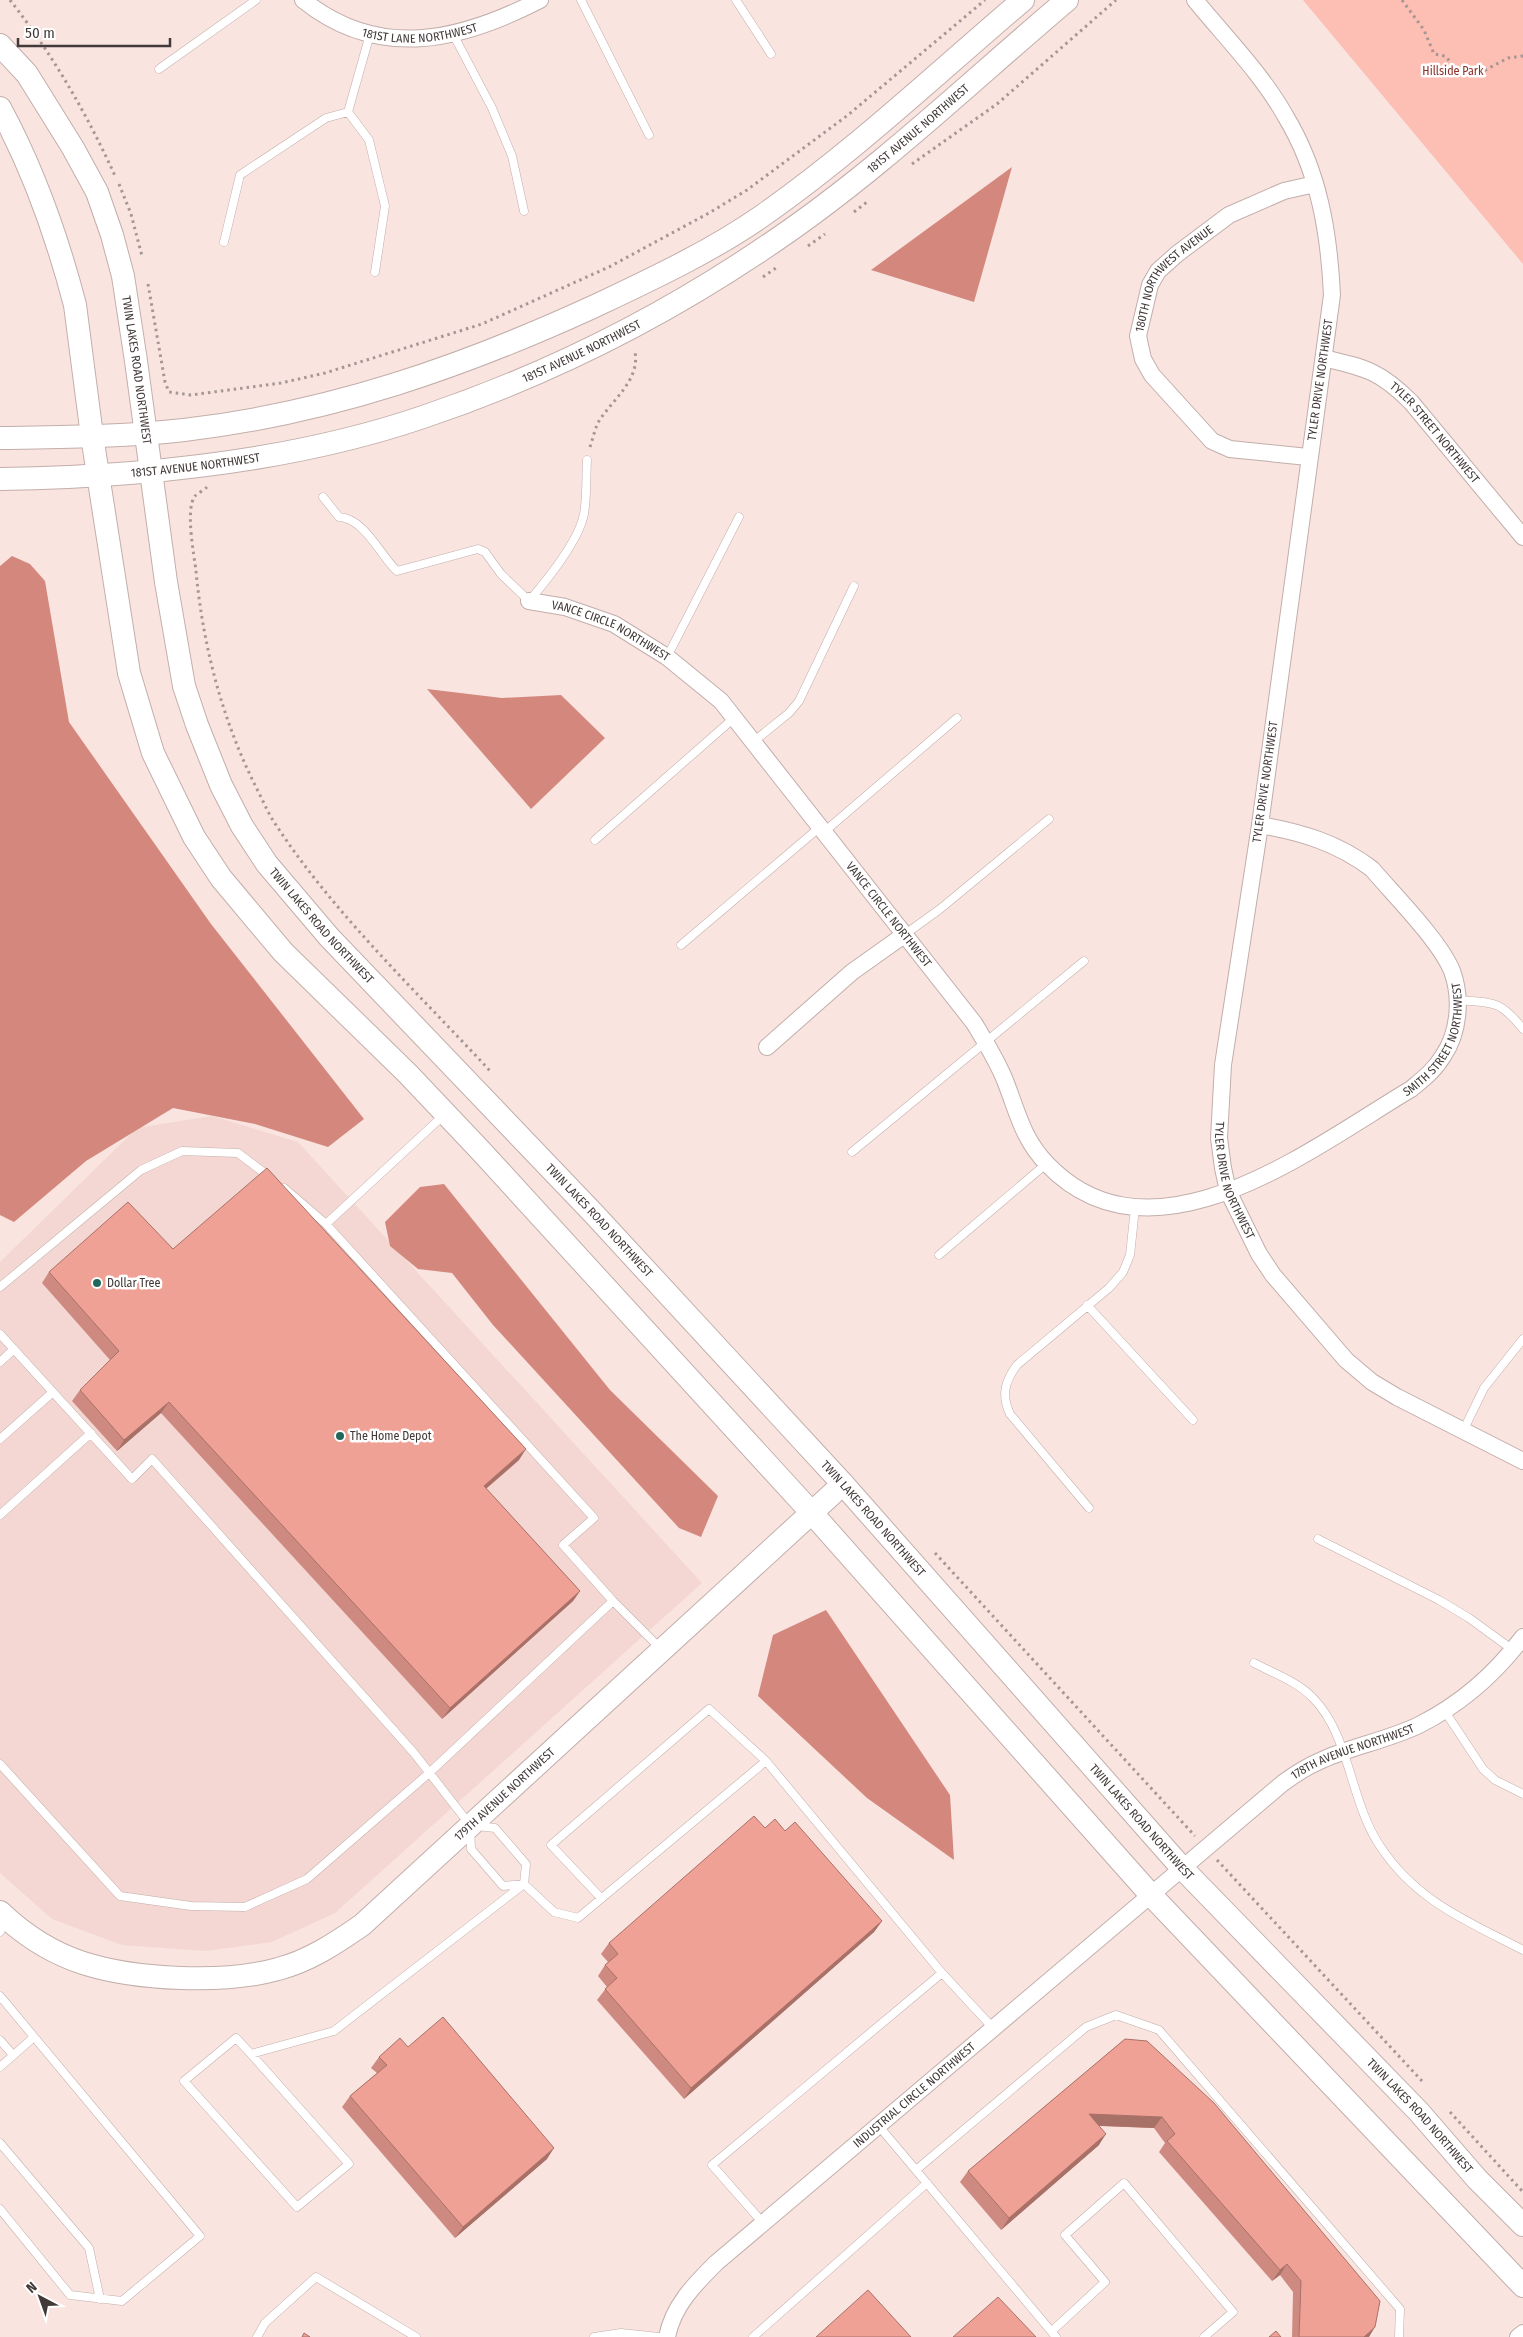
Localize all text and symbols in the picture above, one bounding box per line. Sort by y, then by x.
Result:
scale bar [18,15,170,47]
street label: 181ST LANE NORTHWEST [360,20,479,46]
text: 50 m [25,24,55,42]
park label: Hillside Park [1422,64,1484,78]
street label: 181ST AVENUE NORTHWEST [864,81,972,176]
street label: 180TH NORTHWEST AVENUE [1132,222,1216,333]
street label: TWIN LAKES ROAD NORTHWEST [119,295,154,446]
street label: 181ST AVENUE NORTHWEST [520,317,644,386]
street label: TYLER DRIVE NORTHWEST [1305,318,1336,442]
street label: TYLER STREET NORTHWEST [1387,379,1483,486]
street label: 181ST AVENUE NORTHWEST [130,450,261,480]
street label: VANCE CIRCLE NORTHWEST [551,598,673,664]
street label: TYLER DRIVE NORTHWEST [1250,720,1281,844]
street label: VANCE CIRCLE NORTHWEST [843,859,935,970]
street label: TWIN LAKES ROAD NORTHWEST [266,865,377,987]
street label: SMITH STREET NORTHWEST [1401,981,1465,1099]
street label: TYLER DRIVE NORTHWEST [1212,1121,1258,1242]
street label: TWIN LAKES ROAD NORTHWEST [543,1161,656,1280]
place label: Dollar Tree [107,1276,160,1290]
marker: Dollar Tree [91,1277,103,1289]
place label: The Home Depot [350,1429,432,1443]
marker: The Home Depot [334,1430,346,1442]
street label: TWIN LAKES ROAD NORTHWEST [818,1458,929,1580]
street label: 178TH AVENUE NORTHWEST [1288,1721,1417,1782]
street label: 179TH AVENUE NORTHWEST [451,1745,558,1844]
street label: TWIN LAKES ROAD NORTHWEST [1087,1761,1197,1883]
street label: INDUSTRIAL CIRCLE NORTHWEST [851,2039,978,2151]
street label: TWIN LAKES ROAD NORTHWEST [1364,2056,1476,2176]
north arrow [15,2272,65,2322]
text: N [23,2278,41,2297]

